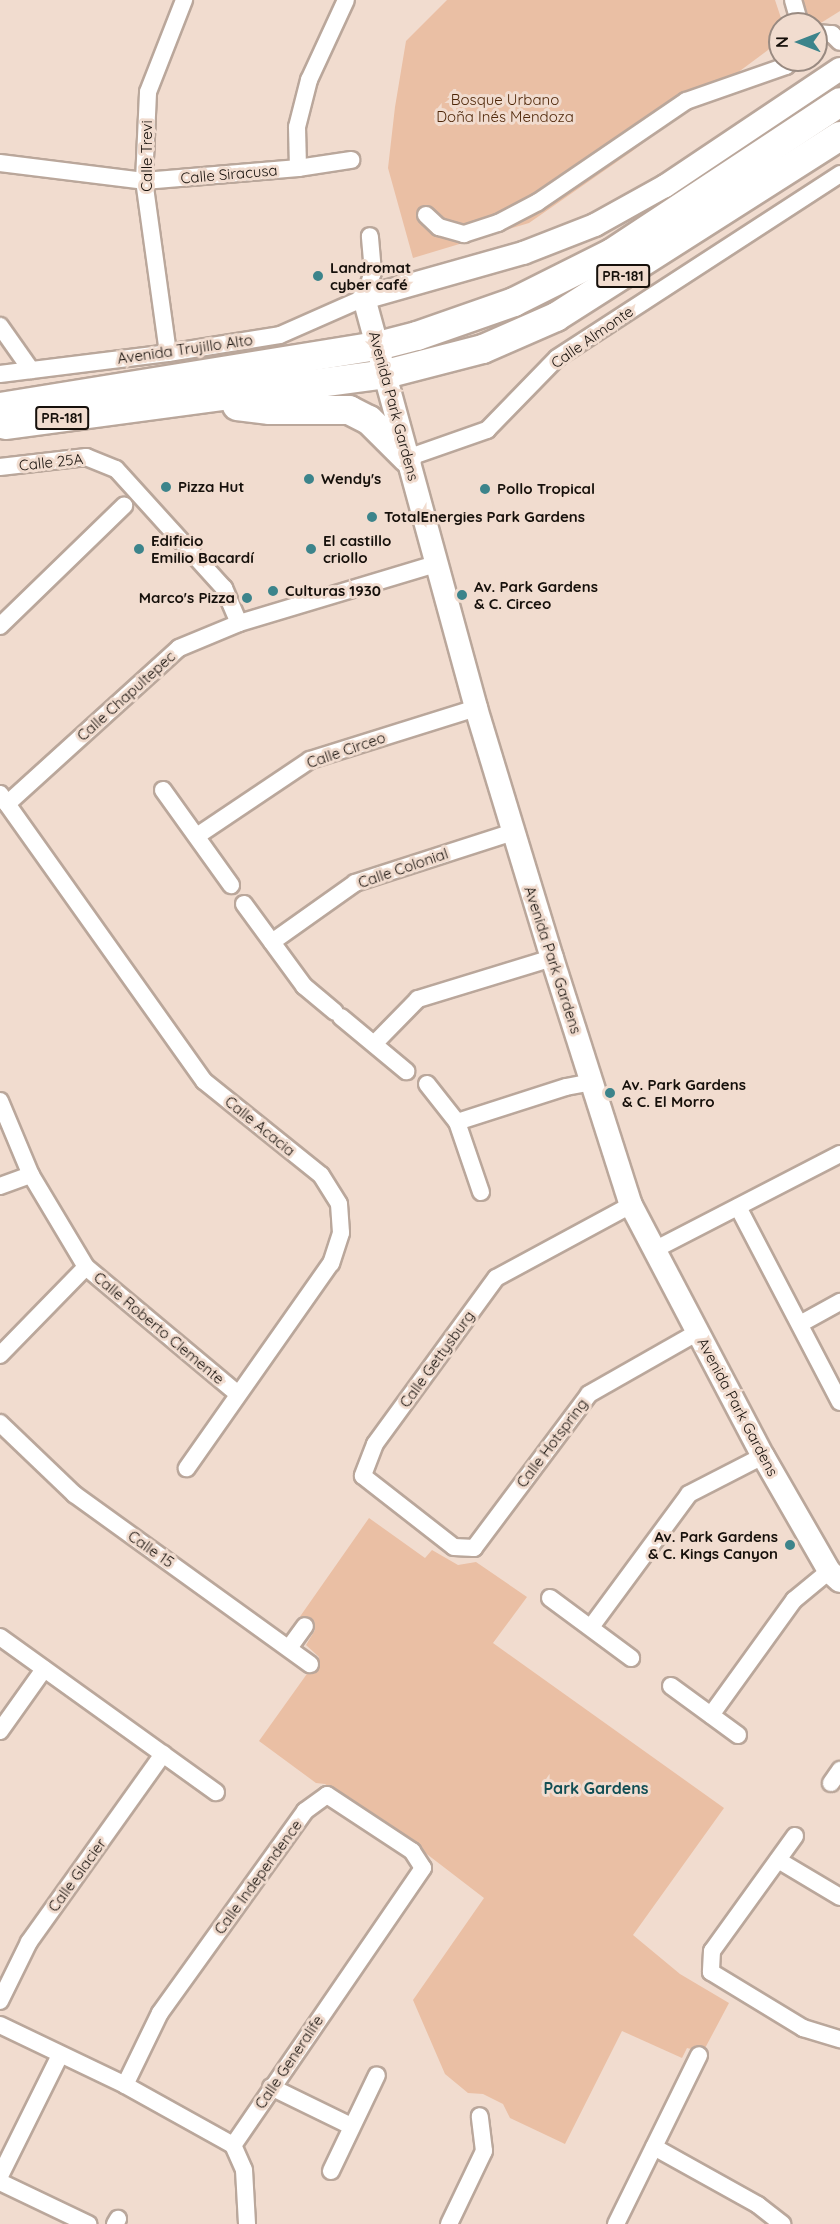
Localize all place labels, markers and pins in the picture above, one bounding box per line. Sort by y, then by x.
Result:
place label: Landromat cyber café [330,258,411,293]
marker: Landromat cyber café [311,269,325,283]
place label: Wendy's [321,470,381,488]
marker: Wendy's [302,472,316,486]
place label: Pizza Hut [178,478,244,496]
marker: Pizza Hut [159,480,173,494]
place label: Pollo Tropical [497,480,595,498]
marker: Pollo Tropical [478,482,492,496]
place label: TotalEnergies Park Gardens [384,508,585,526]
marker: TotalEnergies Park Gardens [365,510,379,524]
place label: Edificio Emilio Bacardí [151,531,254,566]
place label: El castillo criollo [323,531,391,566]
marker: Edificio Emilio Bacardí [132,542,146,556]
marker: El castillo criollo [304,542,318,556]
place label: Av. Park Gardens & C. Circeo [474,577,598,612]
place label: Culturas 1930 [285,582,381,600]
marker: Culturas 1930 [266,584,280,598]
marker: Av. Park Gardens & C. Circeo [455,588,469,602]
place label: Marco's Pizza [139,589,235,607]
marker: Marco's Pizza [240,591,254,605]
place label: Av. Park Gardens & C. El Morro [622,1075,746,1110]
marker: Av. Park Gardens & C. El Morro [603,1086,617,1100]
place label: Av. Park Gardens & C. Kings Canyon [648,1527,778,1562]
marker: Av. Park Gardens & C. Kings Canyon [783,1538,797,1552]

